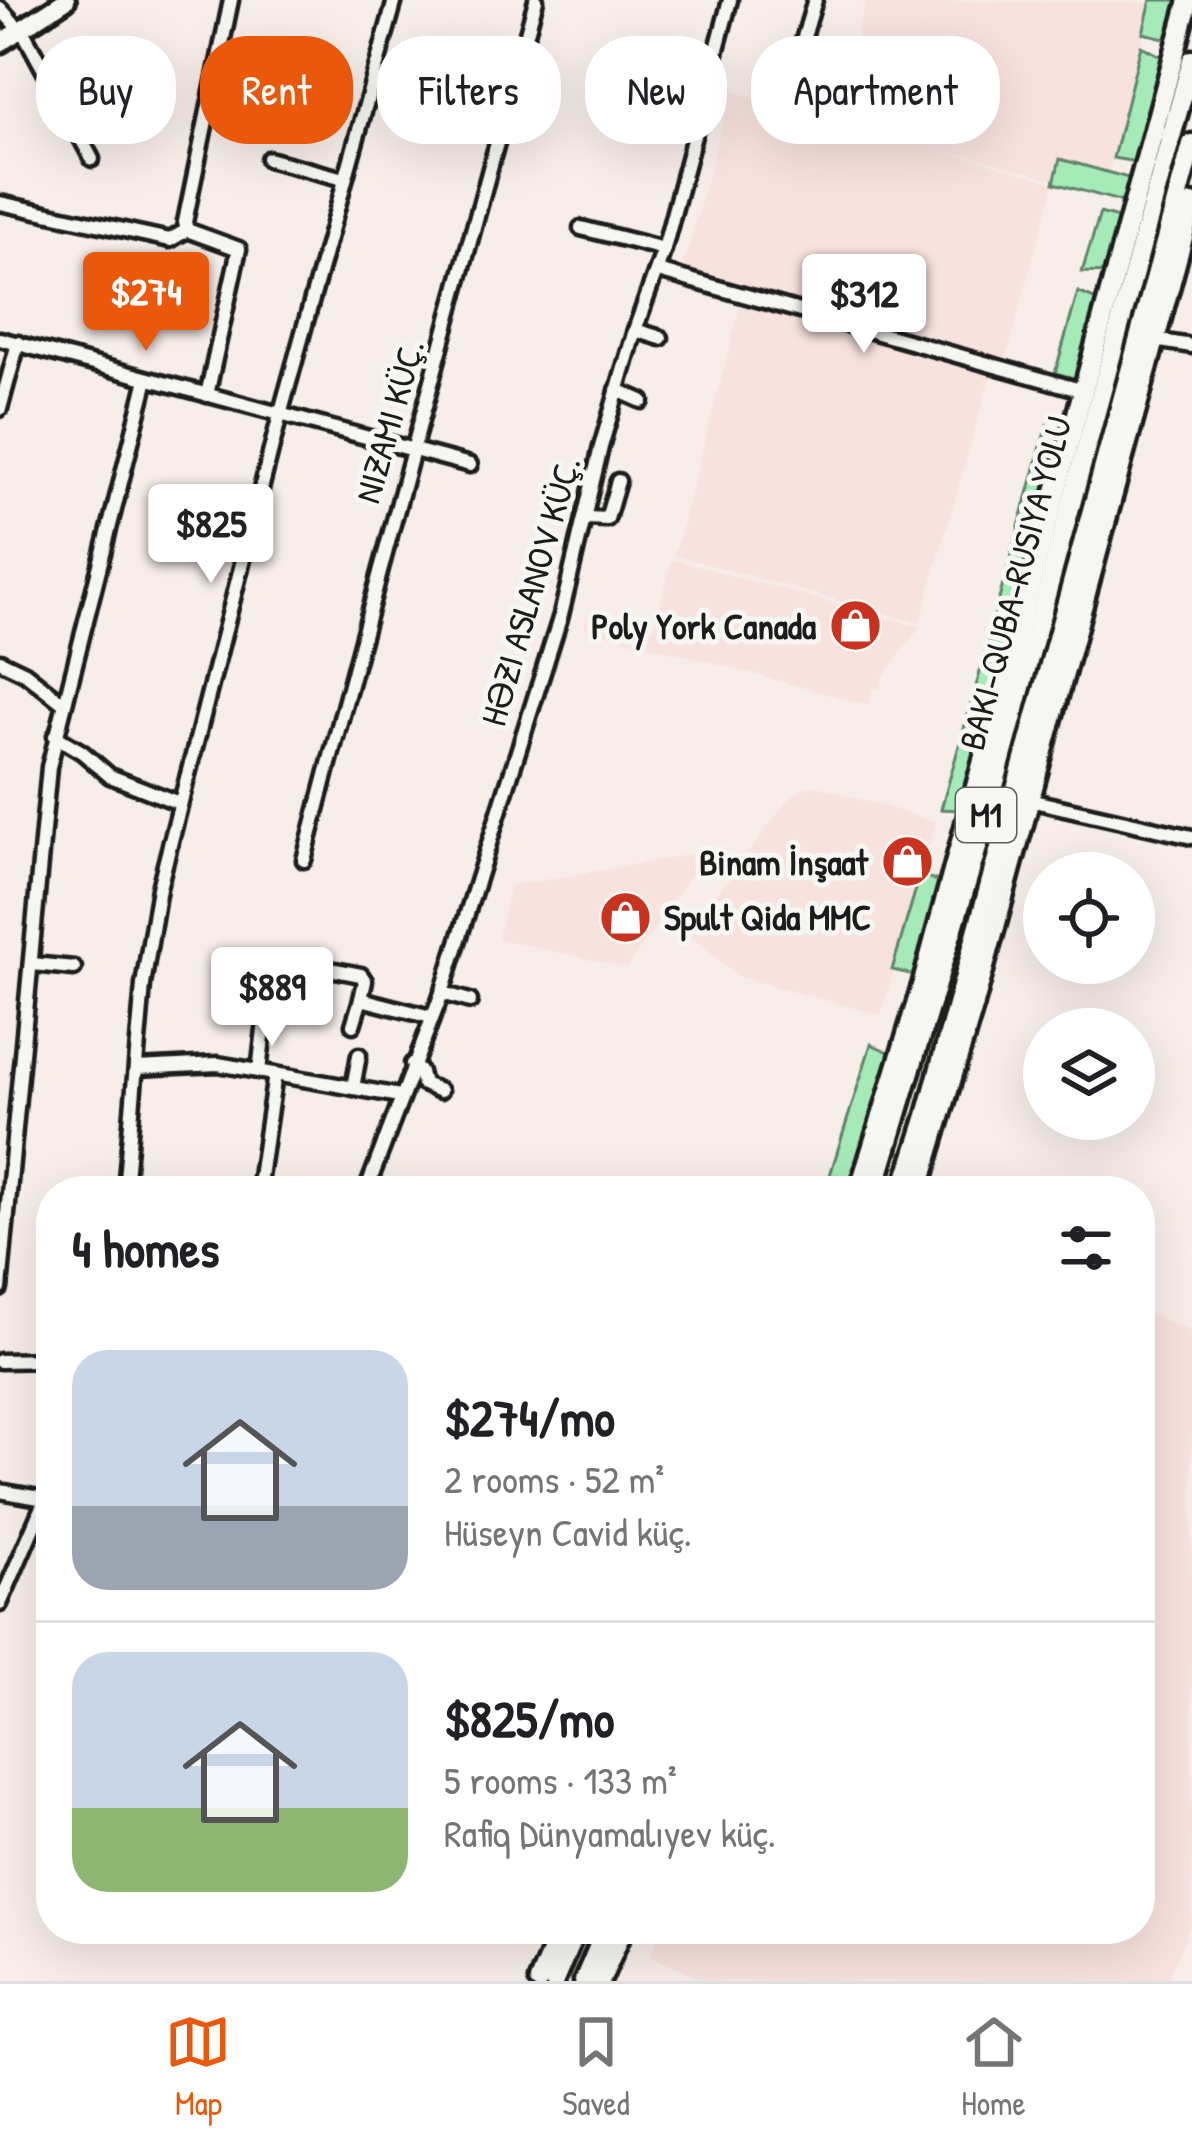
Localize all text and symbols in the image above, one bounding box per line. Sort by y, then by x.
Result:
chip: Buy [36,36,176,144]
chip: Rent [200,36,353,144]
chip: Filters [377,36,561,144]
chip: New [585,36,727,144]
chip: Apartment [751,36,1000,144]
pin: $274 [75,252,217,354]
pin: $312 [793,254,935,356]
text: $274 [110,264,182,317]
text: $312 [829,266,899,319]
street label: NIZAMI KÜÇ. [342,334,435,508]
street label: BAKI-QUBA-RUSIYA YOLU [946,411,1083,755]
street label: HƏZI ASLANOV KÜÇ. [468,451,591,731]
pin: $825 [140,484,282,586]
text: $825 [175,496,247,549]
shop icon: Poly York Canada [827,598,883,654]
place label: Poly York Canada [591,601,816,651]
road number: M1 [956,788,1016,842]
shop icon: Binam İnşaat [879,834,935,890]
place label: Binam İnşaat [699,837,870,886]
map controls [1023,852,1155,1140]
button: locate [1023,852,1155,984]
shop icon: Spult Qida MMC [597,889,653,945]
place label: Spult Qida MMC [664,892,871,942]
pin: $889 [201,947,343,1049]
text: $889 [238,959,306,1012]
button: layers [1023,1008,1155,1140]
text: 4 homes [72,1214,219,1283]
icon: filters [1053,1215,1119,1281]
text: $274/mo [444,1383,615,1452]
icon: home [168,1398,312,1542]
text: 2 rooms · 52 m² [444,1452,664,1505]
text: Hüseyn Cavid küç. [444,1505,692,1558]
text: $825/mo [444,1684,614,1753]
icon: home [168,1700,312,1844]
text: 5 rooms · 133 m² [444,1753,677,1806]
text: Rafiq Dünyamalıyev küç. [444,1806,776,1859]
tab: Map [165,2009,231,2125]
tab: Saved [562,2009,630,2125]
tab: Home [961,2009,1027,2125]

